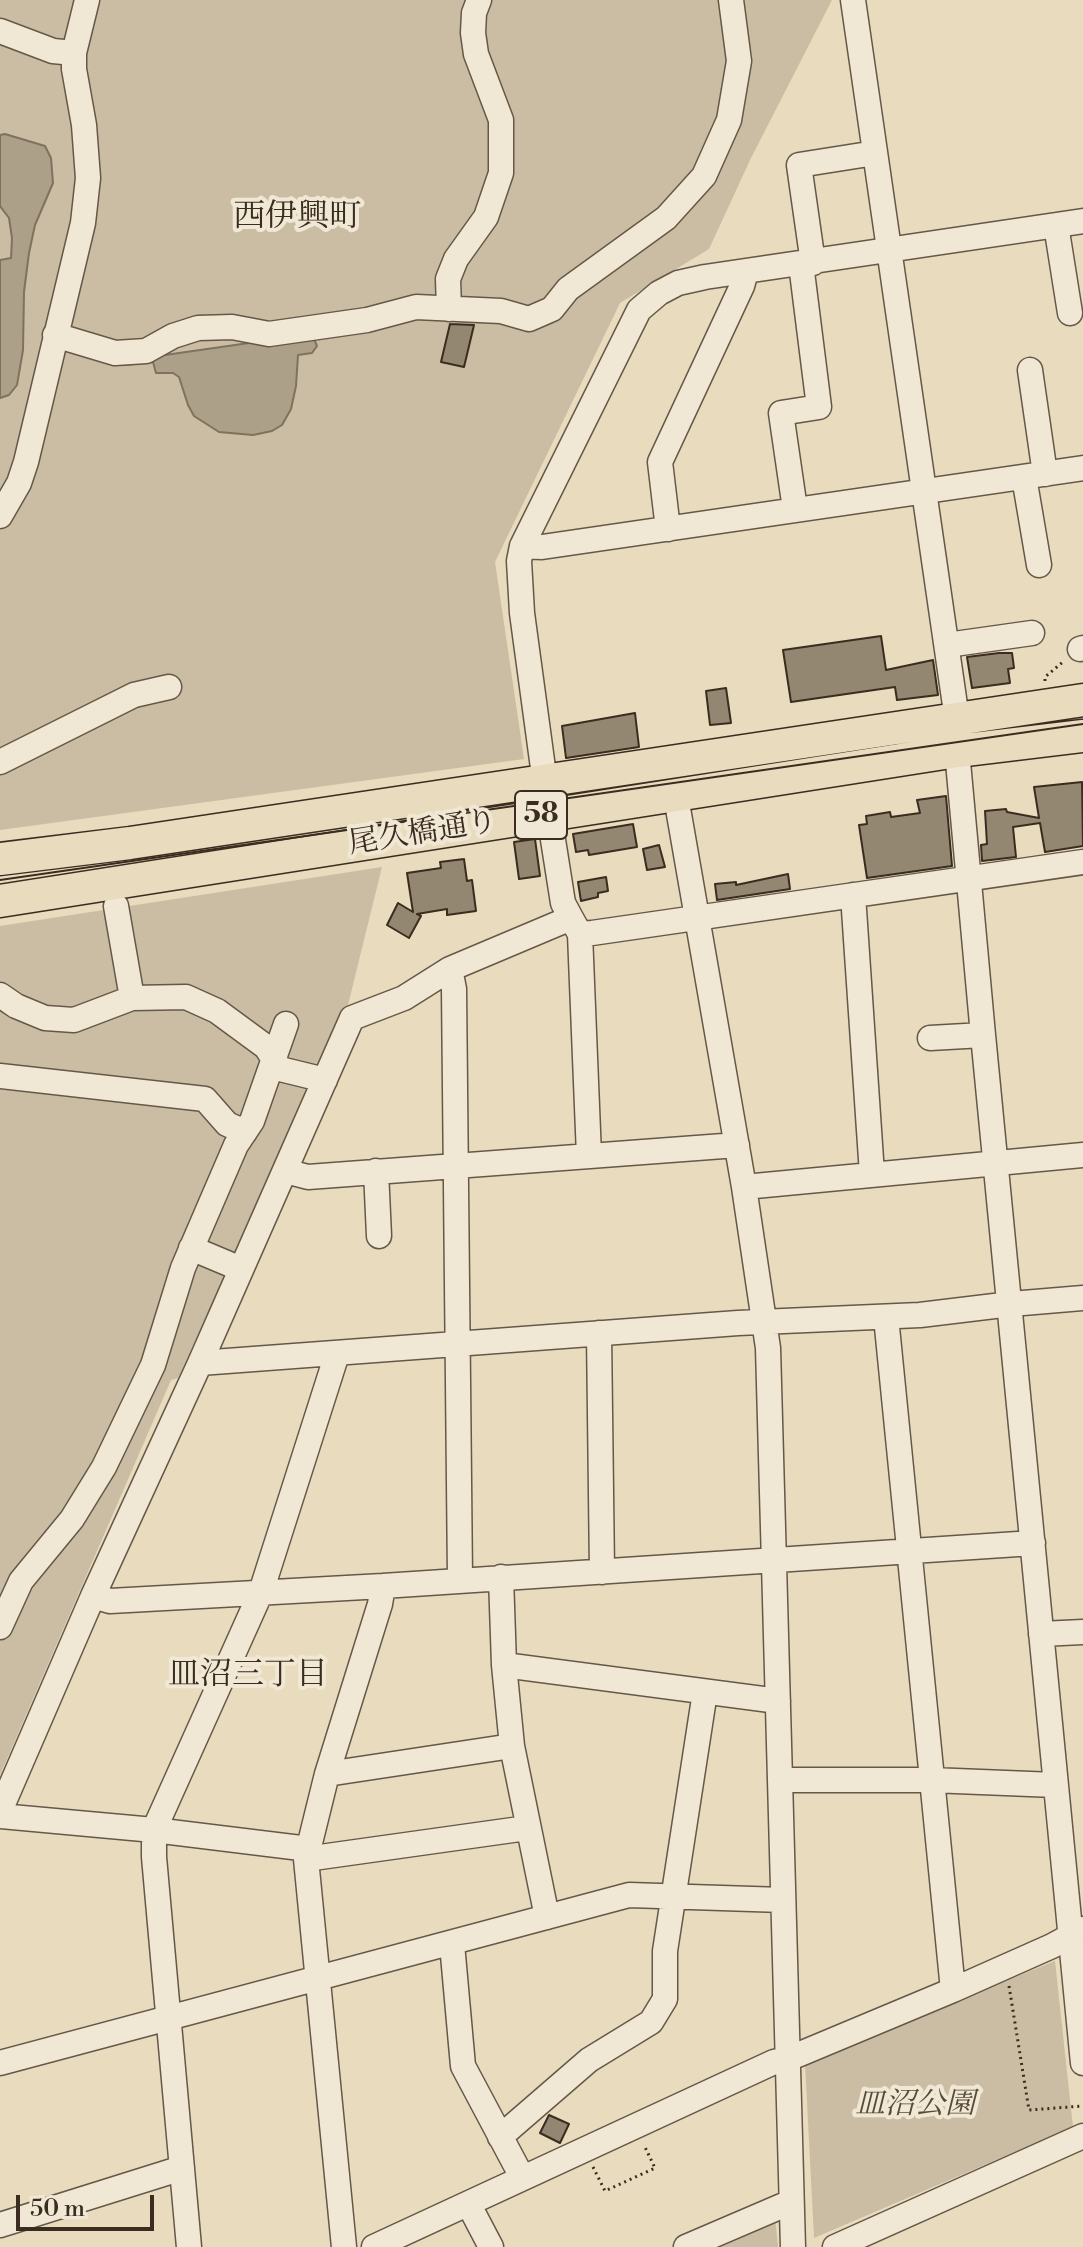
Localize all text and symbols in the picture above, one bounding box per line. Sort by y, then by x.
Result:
district label: 西伊興町 [233,199,361,237]
road number: 58 [515,791,567,839]
street label: 尾久橋通り [346,804,500,864]
district label: 皿沼三丁目 [168,1657,328,1695]
park label: 皿沼公園 [855,2088,975,2124]
scale bar [20,2179,158,2229]
text: 50 m [30,2194,85,2224]

